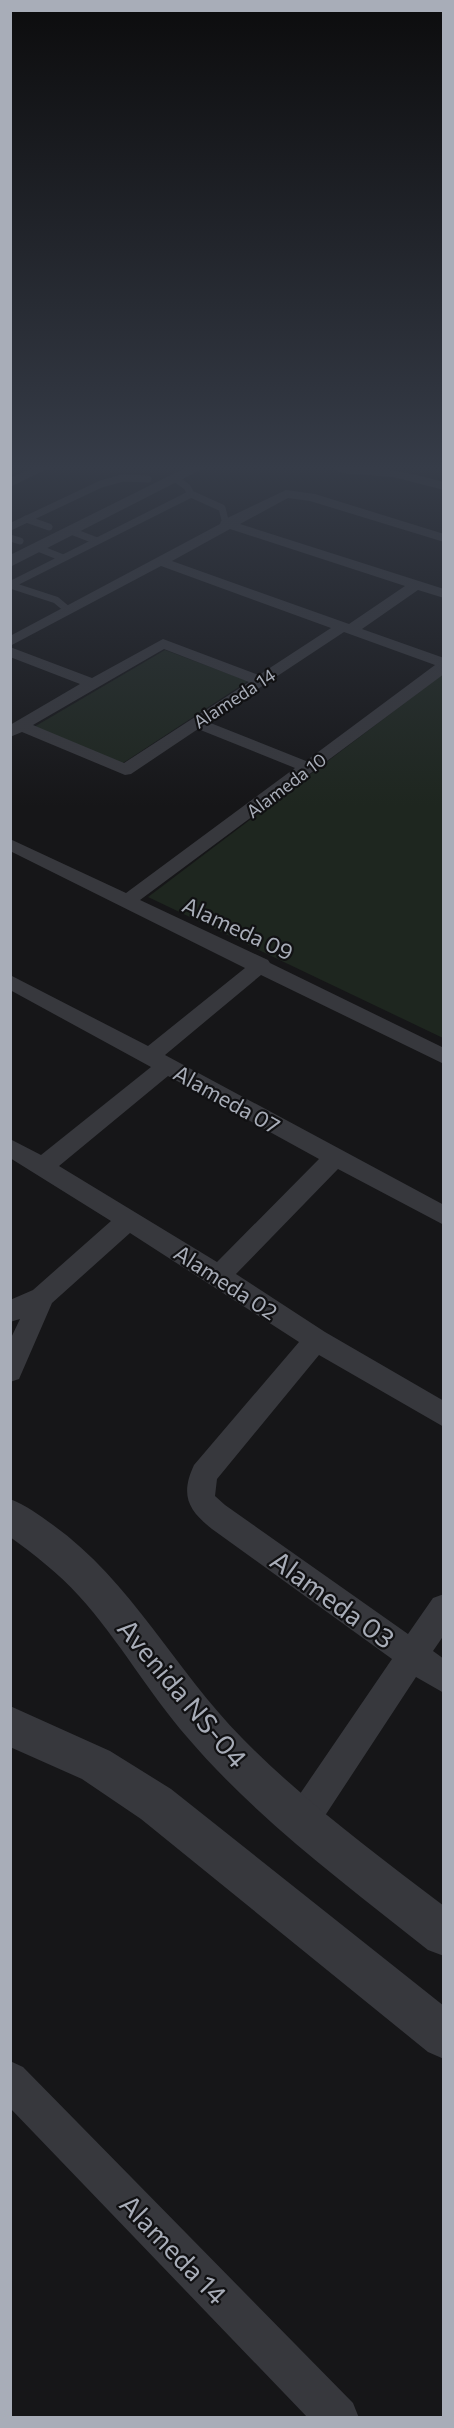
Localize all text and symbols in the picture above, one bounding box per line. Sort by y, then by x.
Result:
street label: Alameda 14 [189,663,279,733]
street label: Alameda 10 [242,748,330,822]
street label: Alameda 09 [178,891,298,965]
street label: Alameda 07 [169,1059,285,1139]
street label: Alameda 02 [169,1239,283,1325]
street label: Alameda 03 [265,1543,401,1655]
street label: Avenida NS-04 [111,1612,255,1774]
street label: Alameda 14 [113,2187,235,2311]

